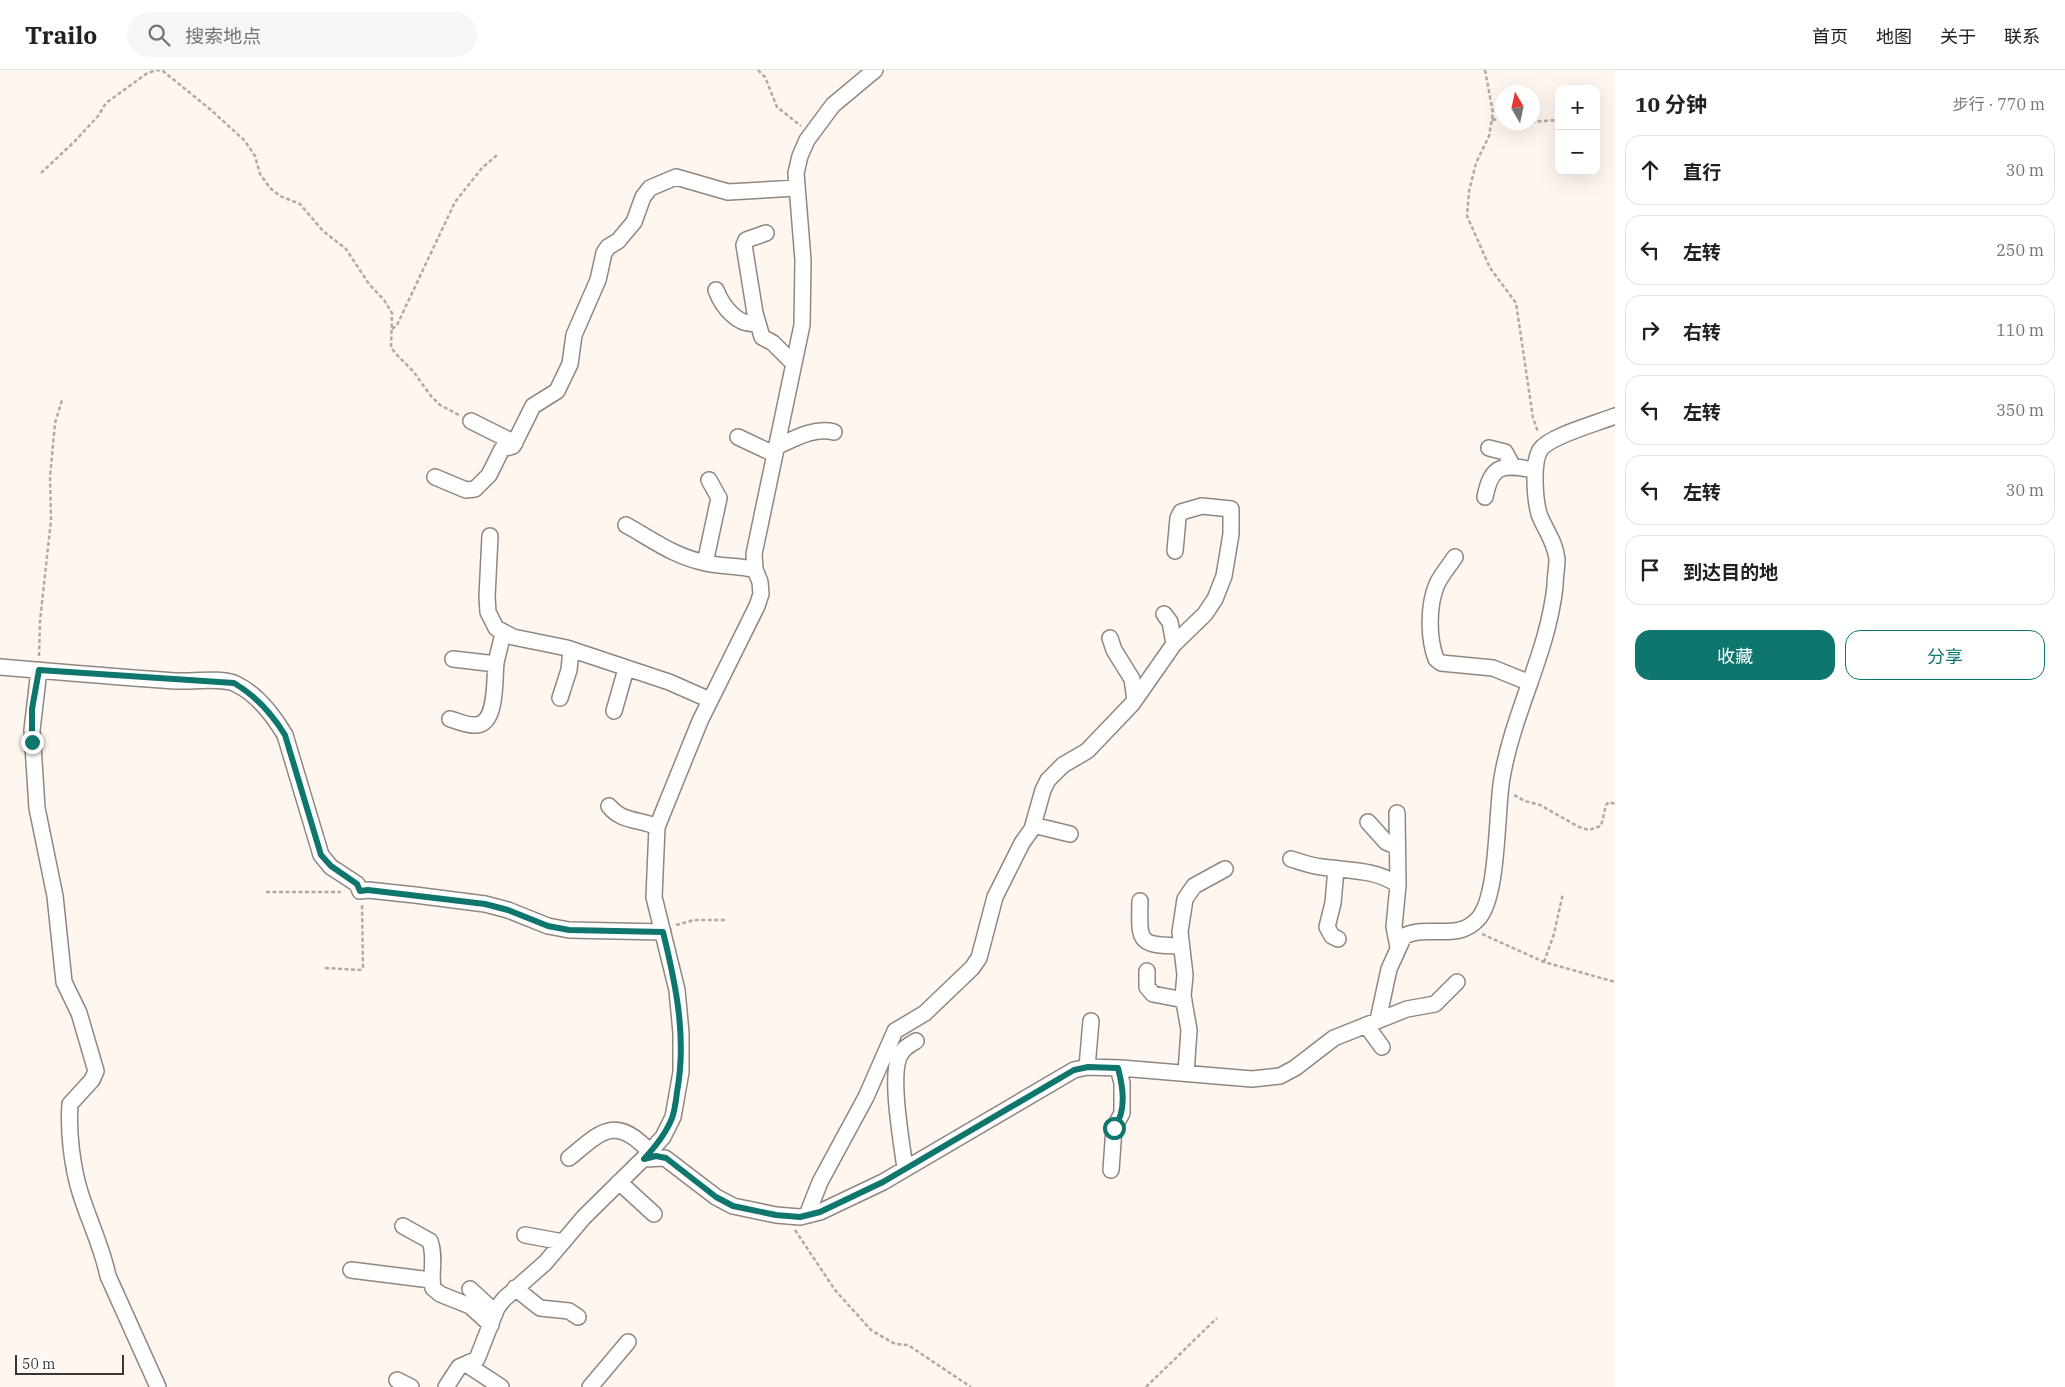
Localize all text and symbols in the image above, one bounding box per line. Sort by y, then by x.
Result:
search box [127,12,477,57]
text: Trailo [25,19,97,51]
icon: search [145,21,173,49]
text: 搜索地点 [185,24,261,48]
text: 首页 [1812,25,1848,48]
text: 地图 [1876,25,1912,48]
text: 关于 [1940,25,1976,48]
text: 联系 [2004,25,2040,48]
north arrow [1495,85,1540,130]
map controls [1555,85,1600,175]
button: + [1555,85,1600,130]
text: 10 分钟 [1635,90,1707,118]
text: 步行 · 770 m [1953,94,2045,114]
button: − [1555,130,1600,175]
icon: ahead [1636,156,1664,184]
text: 直行 [1683,160,1721,184]
text: 30 m [2006,160,2044,180]
icon: left [1636,236,1664,264]
text: 左转 [1683,240,1721,264]
text: 250 m [1996,240,2044,260]
icon: right [1636,316,1664,344]
text: 右转 [1683,320,1721,344]
text: 110 m [1996,320,2044,340]
icon: left [1636,396,1664,424]
text: 左转 [1683,400,1721,424]
text: 350 m [1996,400,2044,420]
icon: left [1636,476,1664,504]
text: 左转 [1683,480,1721,504]
text: 30 m [2006,480,2044,500]
icon: arrive [1636,556,1664,584]
text: 到达目的地 [1683,560,1778,584]
button: 收藏 [1635,630,1835,680]
button: 分享 [1845,630,2045,680]
route end [21,731,44,754]
route start [1103,1117,1126,1140]
scale bar [15,1352,124,1375]
text: 50 m [22,1355,55,1373]

